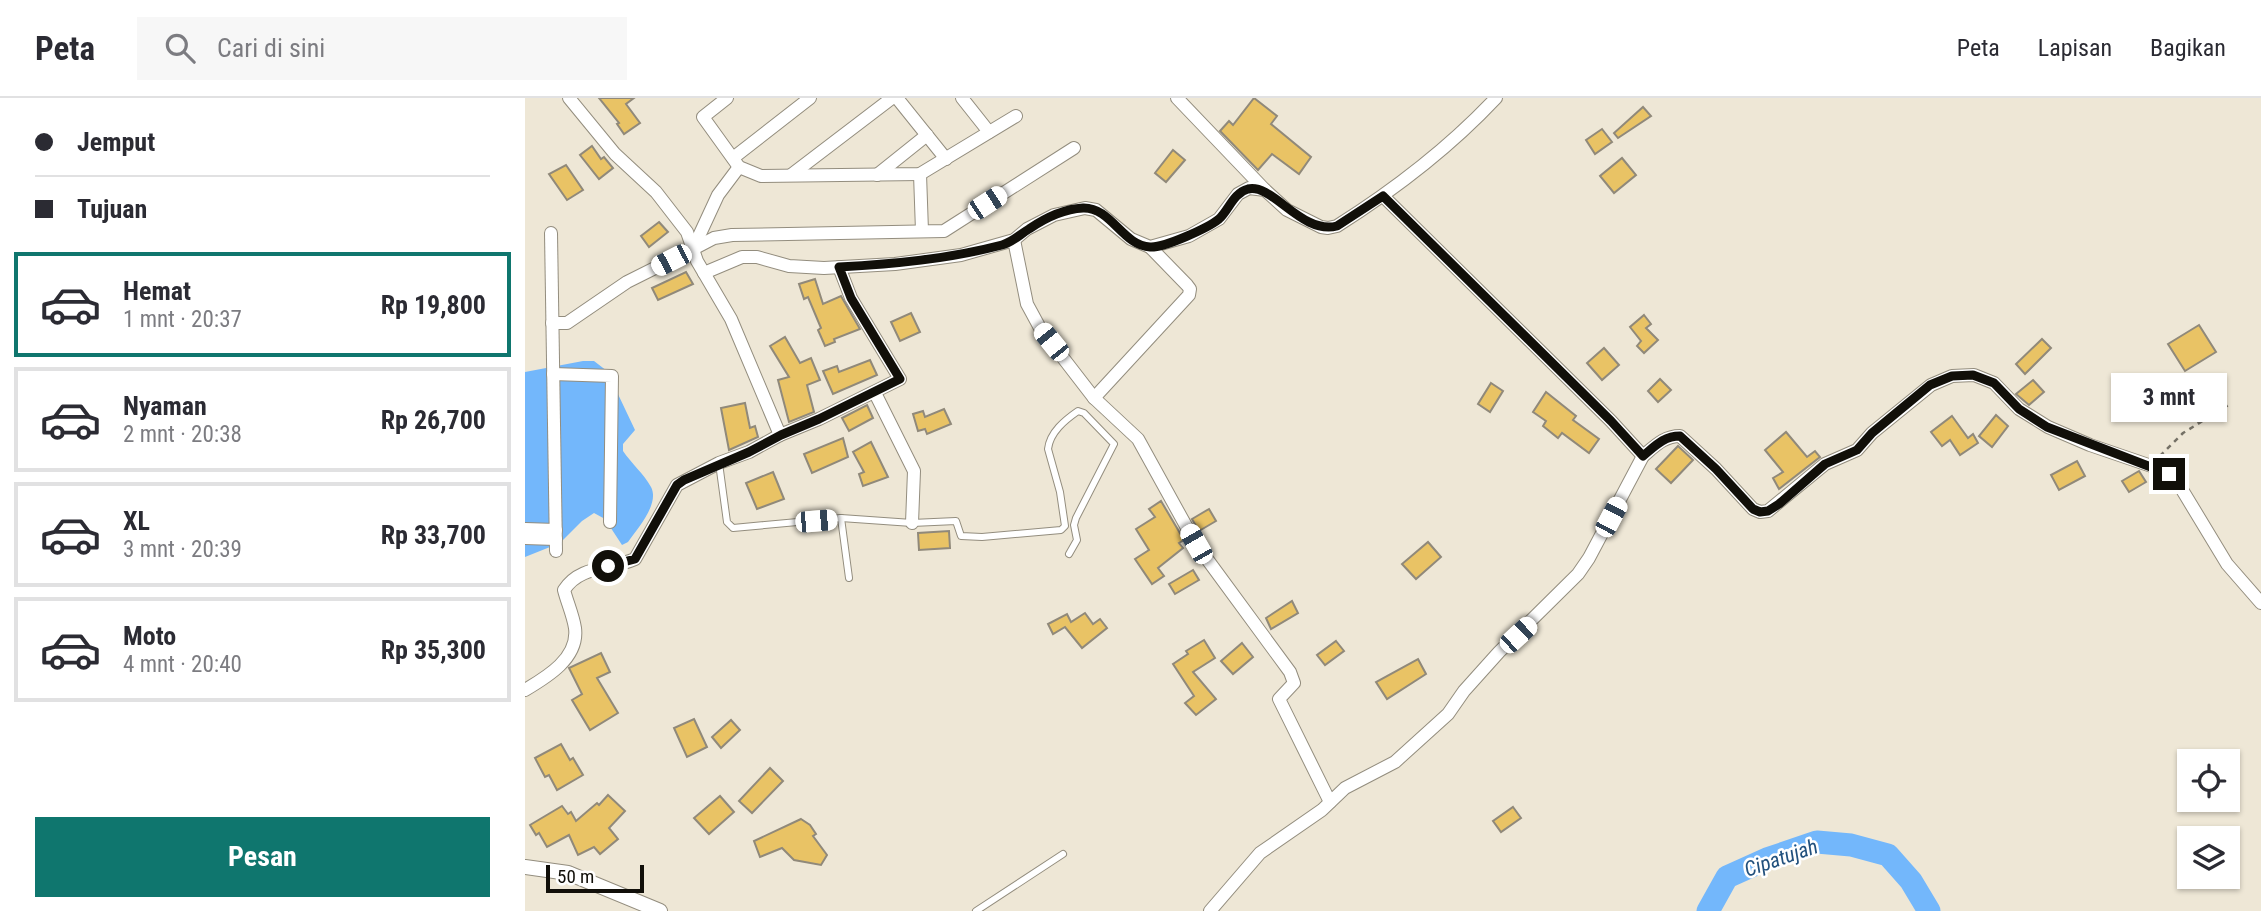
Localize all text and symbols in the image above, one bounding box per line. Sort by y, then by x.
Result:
search box [137,17,627,80]
text: Peta [35,29,95,68]
icon: search [161,29,199,67]
text: Cari di sini [217,33,325,63]
text: Peta [1957,34,2000,62]
text: Lapisan [2038,34,2112,62]
text: Bagikan [2150,34,2226,62]
text: Jemput [77,127,155,157]
car [964,183,1011,223]
text: Tujuan [77,194,147,224]
car [648,241,695,279]
icon: car [39,273,102,336]
text: Hemat [123,276,191,306]
text: Rp 19,800 [381,290,486,320]
text: 1 mnt · 20:37 [123,306,242,333]
car [1030,319,1073,365]
callout: 3 mnt [2111,372,2227,422]
text: 3 mnt [2143,384,2195,411]
icon: car [39,388,102,451]
text: Nyaman [123,391,207,421]
text: Rp 26,700 [381,405,486,435]
text: 2 mnt · 20:38 [123,421,242,448]
route end [2153,458,2185,490]
car [1592,494,1631,540]
icon: car [39,503,102,566]
text: XL [123,506,150,536]
car [795,509,838,533]
text: Rp 33,700 [381,520,486,550]
car [1177,521,1216,567]
text: 3 mnt · 20:39 [123,536,242,563]
route start [592,550,624,582]
car [1496,613,1541,657]
icon: car [39,618,102,681]
text: Moto [123,621,176,651]
text: Rp 35,300 [381,635,486,665]
text: 4 mnt · 20:40 [123,651,242,678]
map controls [2177,749,2240,889]
button: locate [2177,749,2240,812]
button: Pesan [35,817,490,897]
button: layers [2177,826,2240,889]
water label: Cipatujah [1741,834,1821,882]
scale bar [546,862,644,894]
text: 50 m [557,865,594,888]

